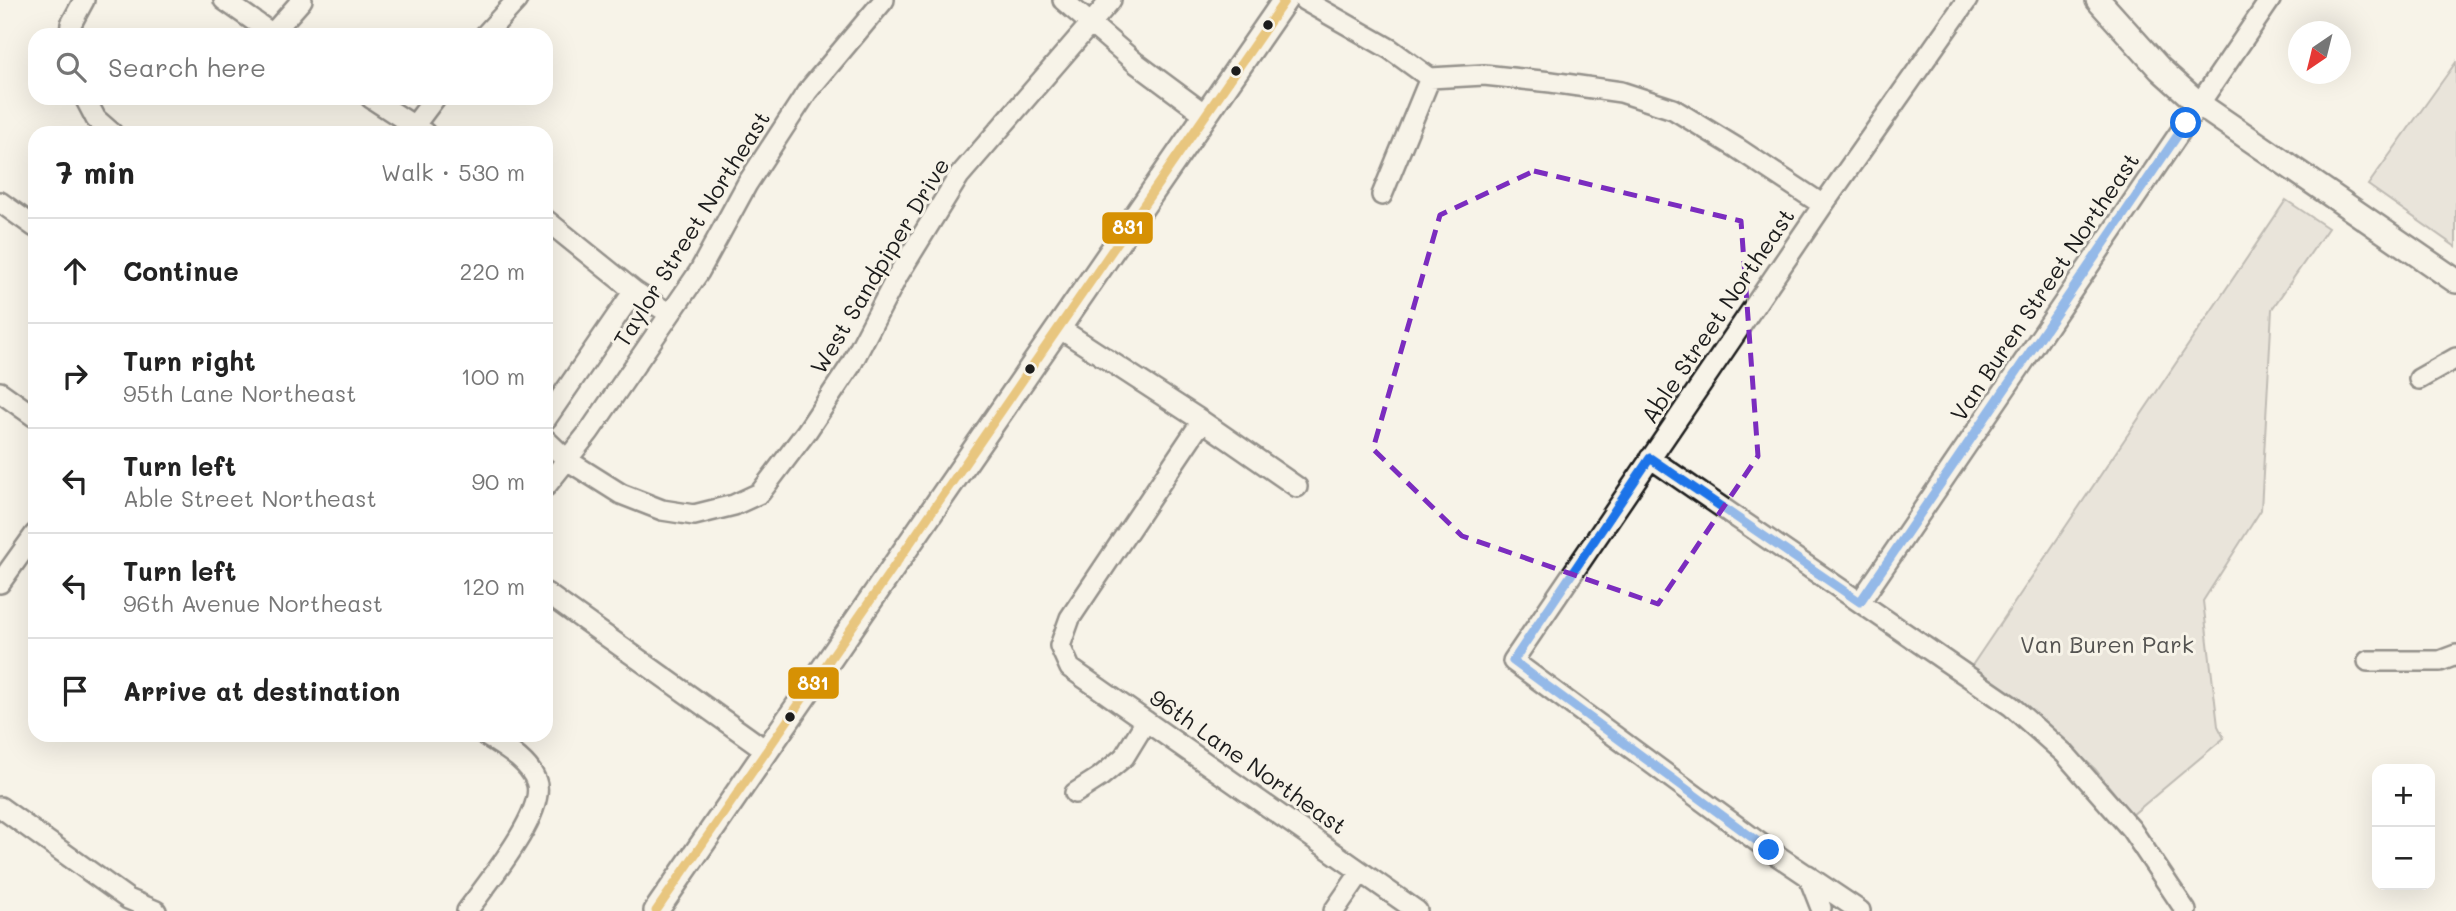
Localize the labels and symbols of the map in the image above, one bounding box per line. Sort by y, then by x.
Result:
unlabelled marker [1261,18,1275,32]
north arrow [2288,21,2351,84]
unlabelled marker [1229,64,1243,78]
street label: Taylor Street Northeast [606,105,776,352]
route start [2170,107,2201,138]
street label: Van Buren Street Northeast [1943,146,2145,427]
street label: West Sandpiper Drive [803,152,956,379]
street label: Able Street Northeast [1634,202,1801,429]
line badge: 831 [1101,211,1154,245]
text: 831 [1112,214,1144,239]
unlabelled marker [1023,362,1037,376]
park label: Van Buren Park [2020,629,2194,659]
line badge: 831 [787,666,840,700]
text: 831 [797,670,829,695]
street label: 96th Lane Northeast [1144,682,1353,841]
unlabelled marker [783,710,797,724]
route end [1753,834,1784,865]

